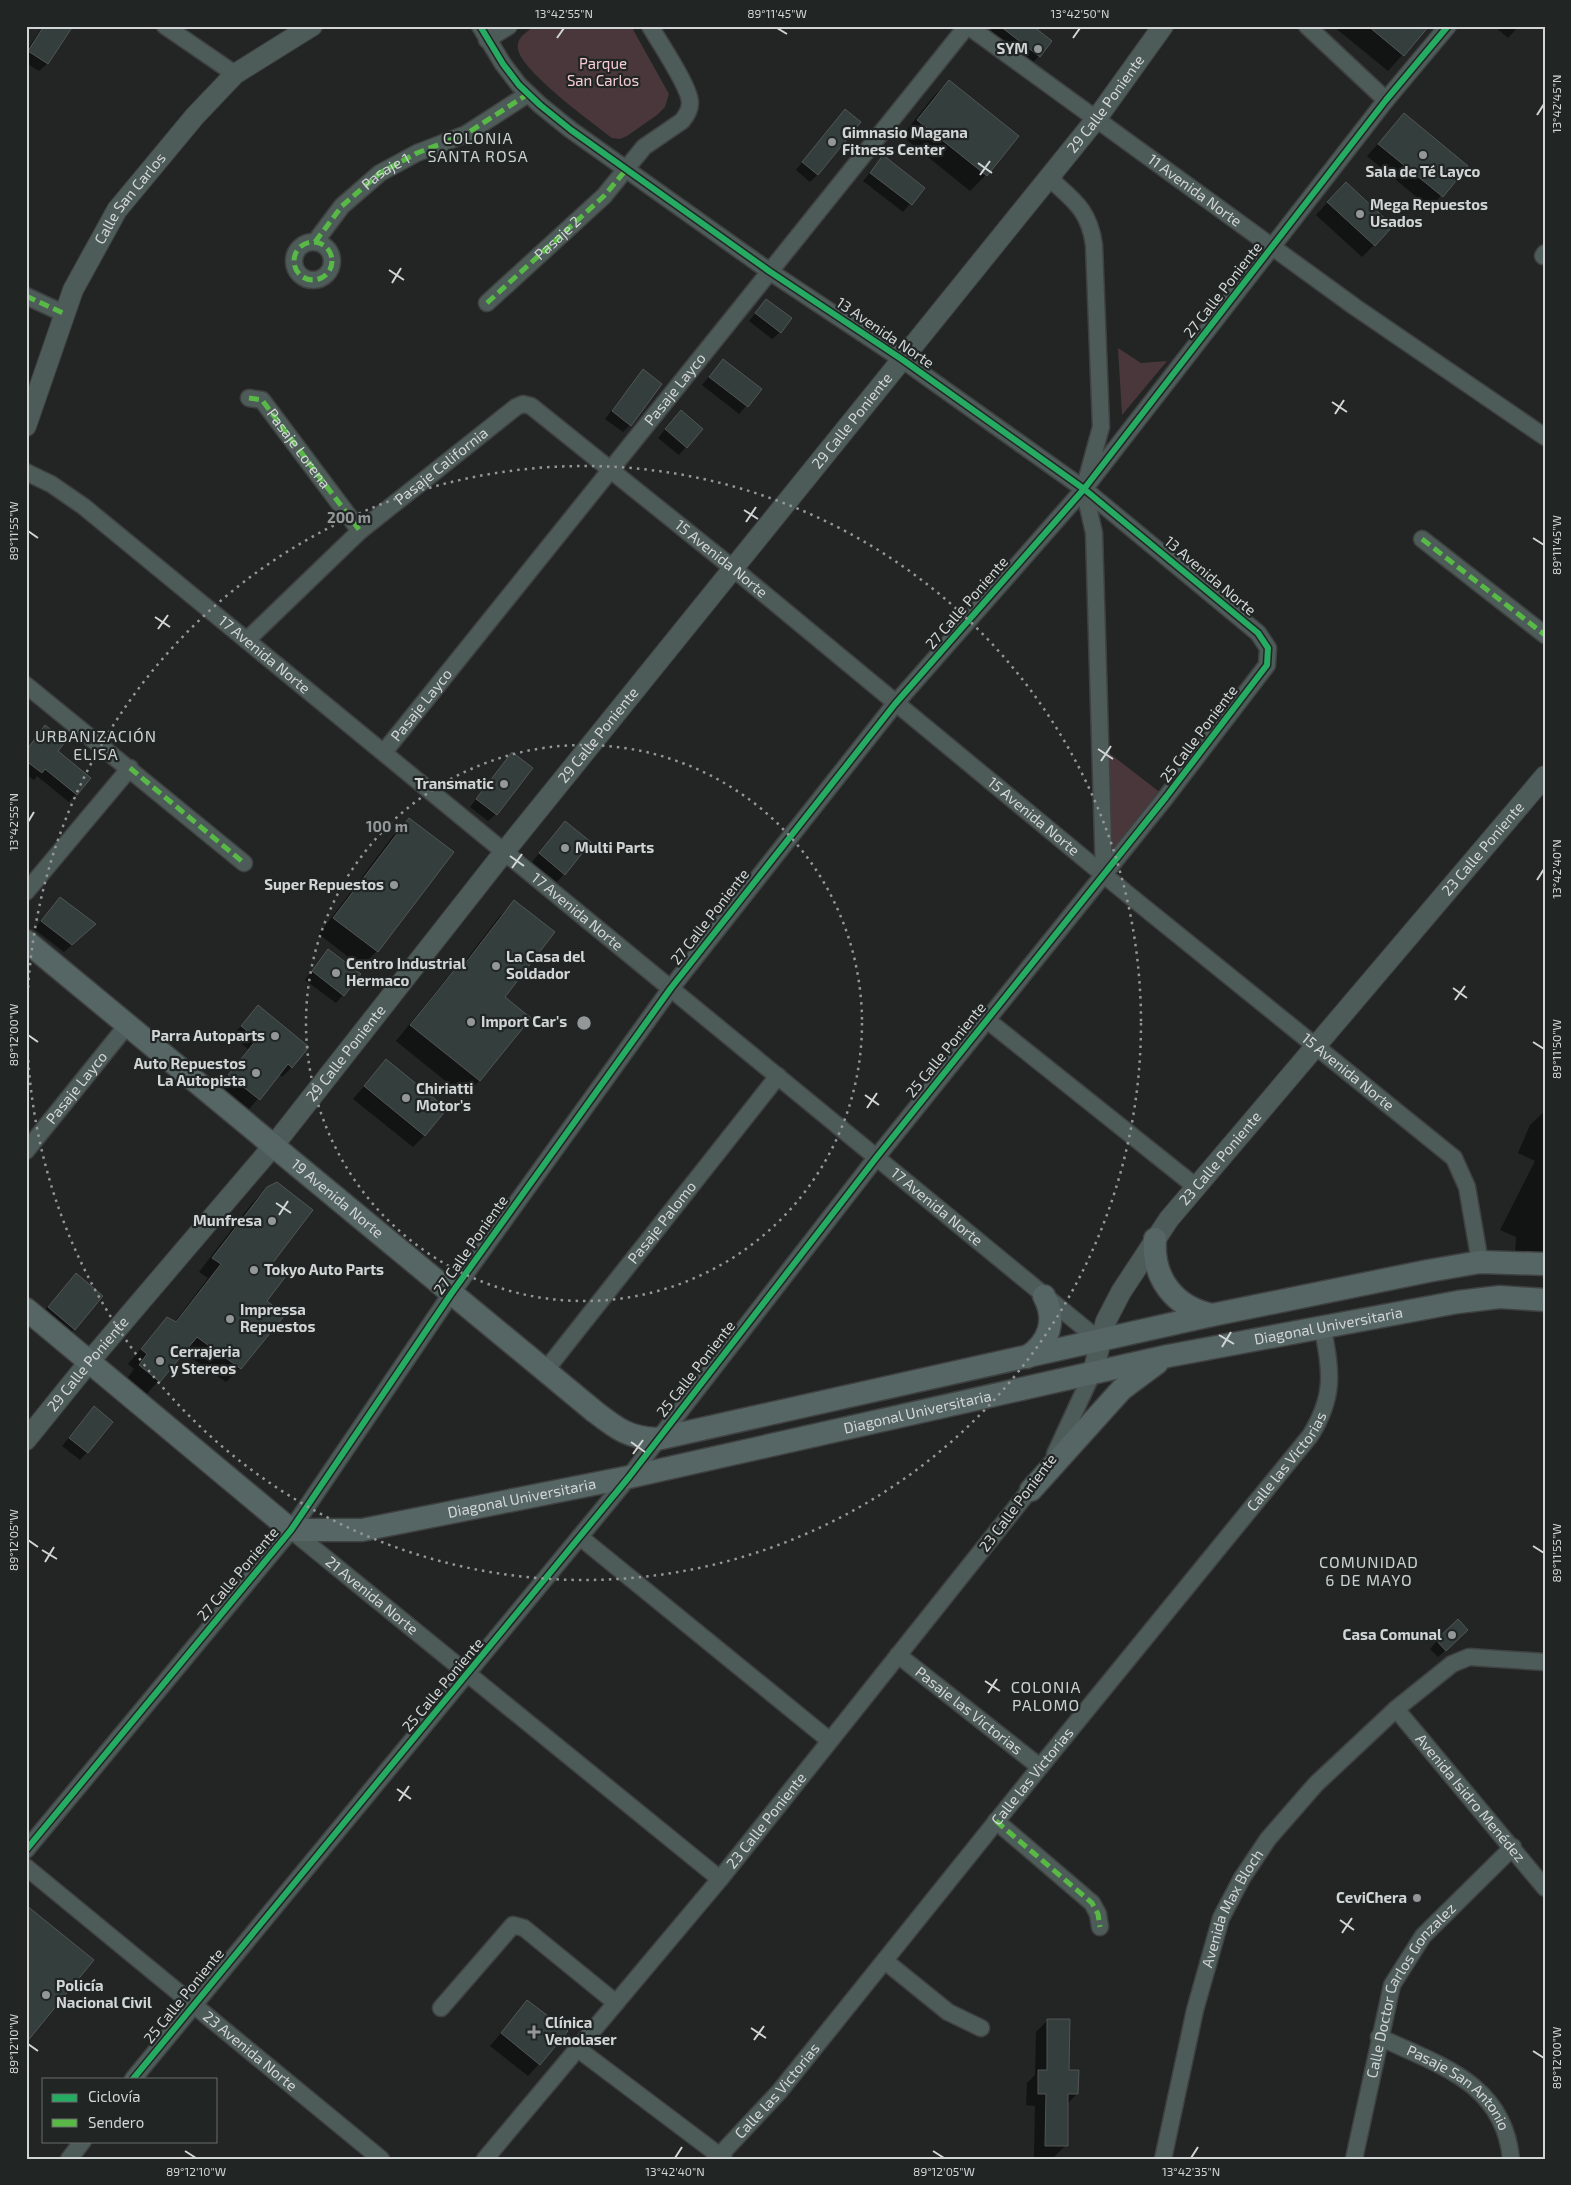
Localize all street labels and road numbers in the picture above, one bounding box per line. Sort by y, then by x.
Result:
street label: 29 Calle Poniente [1063,51,1147,156]
street label: Calle San Carlos [90,149,169,247]
street label: Pasaje 1 [357,149,413,193]
street label: 11 Avenida Norte [1145,150,1246,230]
street label: Pasaje 2 [530,212,584,263]
street label: 27 Calle Poniente [1179,238,1265,341]
street label: 13 Avenida Norte [833,293,938,371]
street label: Pasaje Layco [640,349,709,429]
street label: 29 Calle Poniente [807,369,896,472]
street label: Pasaje Lorena [264,405,335,492]
street label: Pasaje California [391,423,491,508]
street label: 15 Avenida Norte [672,515,771,601]
street label: 13 Avenida Norte [1161,532,1260,619]
street label: 27 Calle Poniente [921,552,1011,652]
street label: 17 Avenida Norte [215,611,314,697]
street label: Pasaje Layco [386,665,455,744]
street label: 25 Calle Poniente [1156,681,1241,786]
street label: 29 Calle Poniente [554,683,642,786]
street label: 15 Avenida Norte [985,773,1084,859]
street label: 23 Calle Poniente [1437,798,1527,899]
street label: 27 Calle Poniente [666,865,752,968]
street label: 17 Avenida Norte [528,868,627,954]
street label: 25 Calle Poniente [901,998,989,1101]
street label: 29 Calle Poniente [302,1001,389,1105]
street label: 15 Avenida Norte [1298,1029,1398,1114]
street label: Pasaje Layco [41,1047,110,1127]
street label: 23 Calle Poniente [1175,1107,1265,1209]
street label: 19 Avenida Norte [288,1154,388,1241]
street label: 17 Avenida Norte [888,1163,987,1249]
street label: Pasaje Palomo [623,1177,699,1267]
street label: 27 Calle Poniente [429,1191,511,1297]
street label: Diagonal Universitaria [1253,1302,1404,1348]
street label: 29 Calle Poniente [43,1312,132,1415]
street label: 25 Calle Poniente [652,1317,738,1420]
street label: Diagonal Universitaria [842,1386,993,1437]
street label: Calle las Victorias [1242,1409,1329,1514]
street label: 23 Calle Poniente [975,1450,1060,1555]
street label: Diagonal Universitaria [446,1474,597,1521]
street label: 27 Calle Poniente [193,1523,282,1624]
street label: 21 Avenida Norte [322,1552,422,1638]
street label: 25 Calle Poniente [398,1634,487,1735]
street label: Pasaje las Victorias [912,1662,1027,1758]
street label: Calle las Victorias [987,1723,1077,1828]
street label: Avenida Isidro Menédez [1412,1730,1530,1865]
street label: 23 Calle Poniente [722,1769,809,1872]
street label: Avenida Max Bloch [1197,1846,1267,1970]
street label: Calle Doctor Carlos Gonzalez [1362,1899,1459,2080]
street label: 25 Calle Poniente [139,1944,227,2047]
street label: 23 Avenida Norte [200,2007,301,2094]
street label: Calle las Victorias [730,2039,823,2142]
street label: Pasaje San Antonio [1404,2041,1514,2133]

